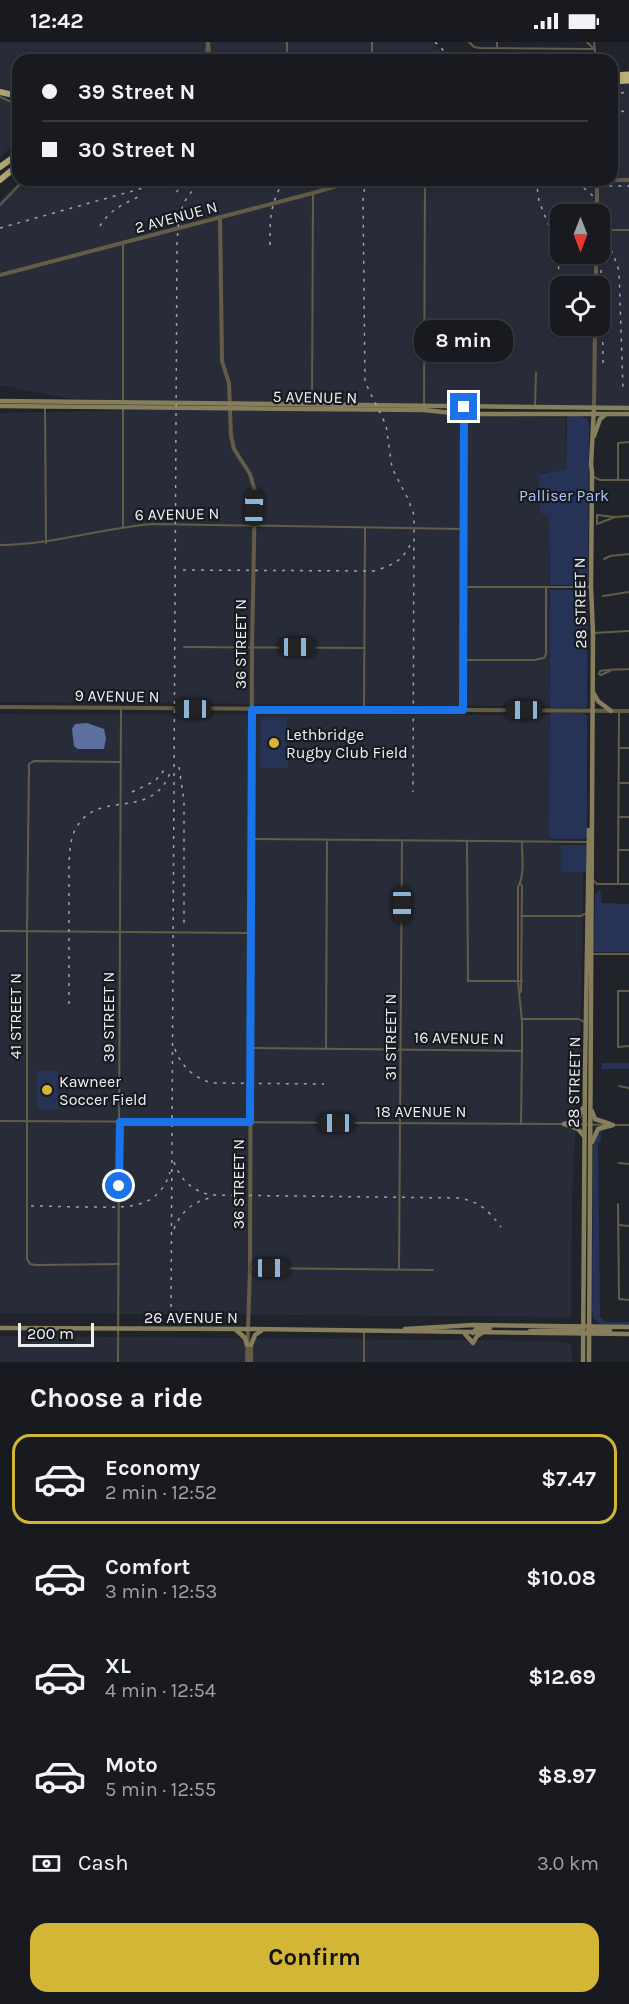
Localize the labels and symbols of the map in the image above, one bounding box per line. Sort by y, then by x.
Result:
street label: 2 AVENUE N [133,197,219,237]
north arrow [550,204,610,264]
callout: 8 min [414,320,514,362]
street label: 5 AVENUE N [272,387,358,407]
route end [450,393,477,420]
park label: Palliser Park [519,486,609,505]
car [245,490,263,526]
street label: 6 AVENUE N [134,504,220,524]
street label: 28 STREET N [570,557,590,649]
street label: 36 STREET N [231,599,250,689]
car [279,638,315,656]
street label: 9 AVENUE N [74,686,160,706]
car [175,700,211,718]
car [506,701,542,719]
place label: Lethbridge Rugby Club Field [286,725,408,762]
marker: Lethbridge Rugby Club Field [267,736,281,750]
car [393,887,411,923]
street label: 39 STREET N [99,972,118,1062]
street label: 41 STREET N [6,973,25,1059]
street label: 31 STREET N [381,994,400,1080]
street label: 16 AVENUE N [414,1028,504,1048]
street label: 28 STREET N [564,1036,584,1128]
place label: Kawneer Soccer Field [59,1072,147,1109]
marker: Kawneer Soccer Field [40,1083,54,1097]
street label: 18 AVENUE N [376,1102,466,1121]
car [318,1114,354,1132]
street label: 36 STREET N [229,1139,248,1229]
route start [105,1172,132,1199]
car [253,1259,289,1277]
street label: 26 AVENUE N [144,1308,238,1327]
scale bar [18,1320,94,1348]

